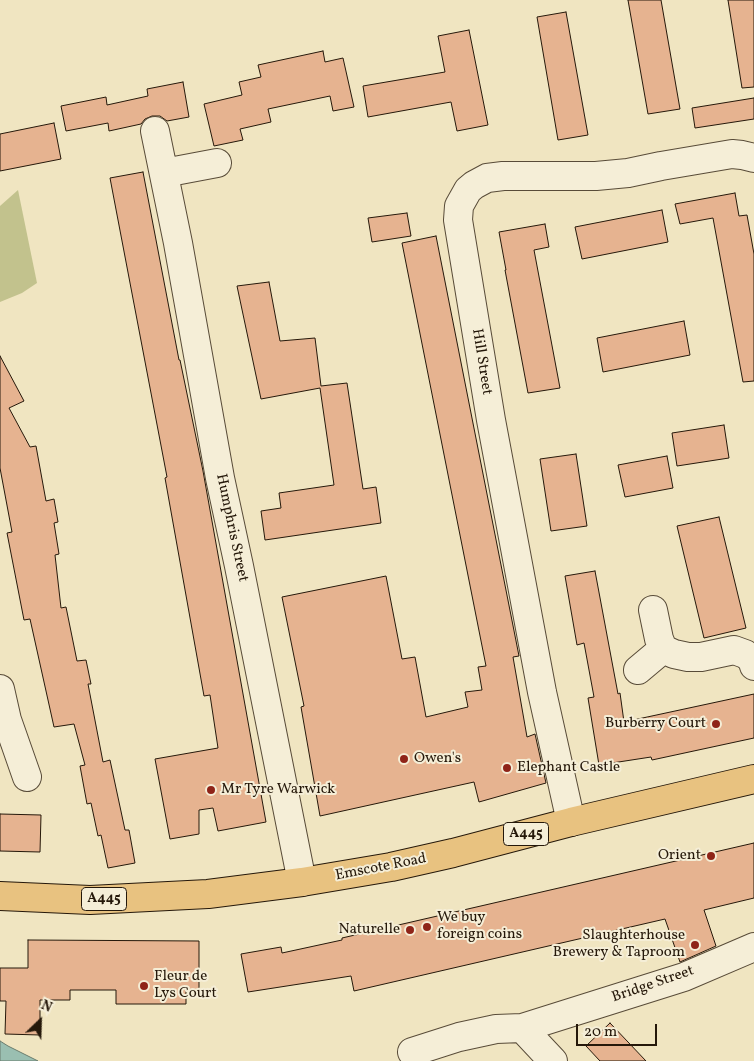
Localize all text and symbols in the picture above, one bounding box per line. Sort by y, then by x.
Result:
street label: Hill Street [467,327,495,397]
street label: Humphris Street [211,472,251,584]
place label: Burberry Court [605,715,706,733]
marker: Burberry Court [710,718,722,730]
place label: Owen's [414,750,461,768]
marker: Owen's [398,753,410,765]
place label: Elephant Castle [517,759,620,777]
marker: Elephant Castle [501,762,513,774]
place label: Mr Tyre Warwick [221,781,335,799]
marker: Mr Tyre Warwick [205,784,217,796]
road number: A445 [504,822,548,846]
place label: Orient [658,847,701,865]
street label: Emscote Road [334,850,428,886]
marker: Orient [705,850,717,862]
road number: A445 [82,888,126,911]
place label: We buy foreign coins [437,909,522,944]
place label: Naturelle [338,921,400,939]
marker: We buy foreign coins [421,921,433,933]
marker: Naturelle [404,924,416,936]
place label: Slaughterhouse Brewery & Taproom [553,927,685,962]
marker: Slaughterhouse Brewery & Taproom [689,939,701,951]
street label: Bridge Street [610,963,696,1007]
place label: Fleur de Lys Court [154,968,217,1003]
marker: Fleur de Lys Court [138,980,150,992]
north arrow [15,996,65,1046]
text: N [38,996,55,1018]
scale bar [579,1014,660,1046]
text: 20 m [584,1022,617,1043]

